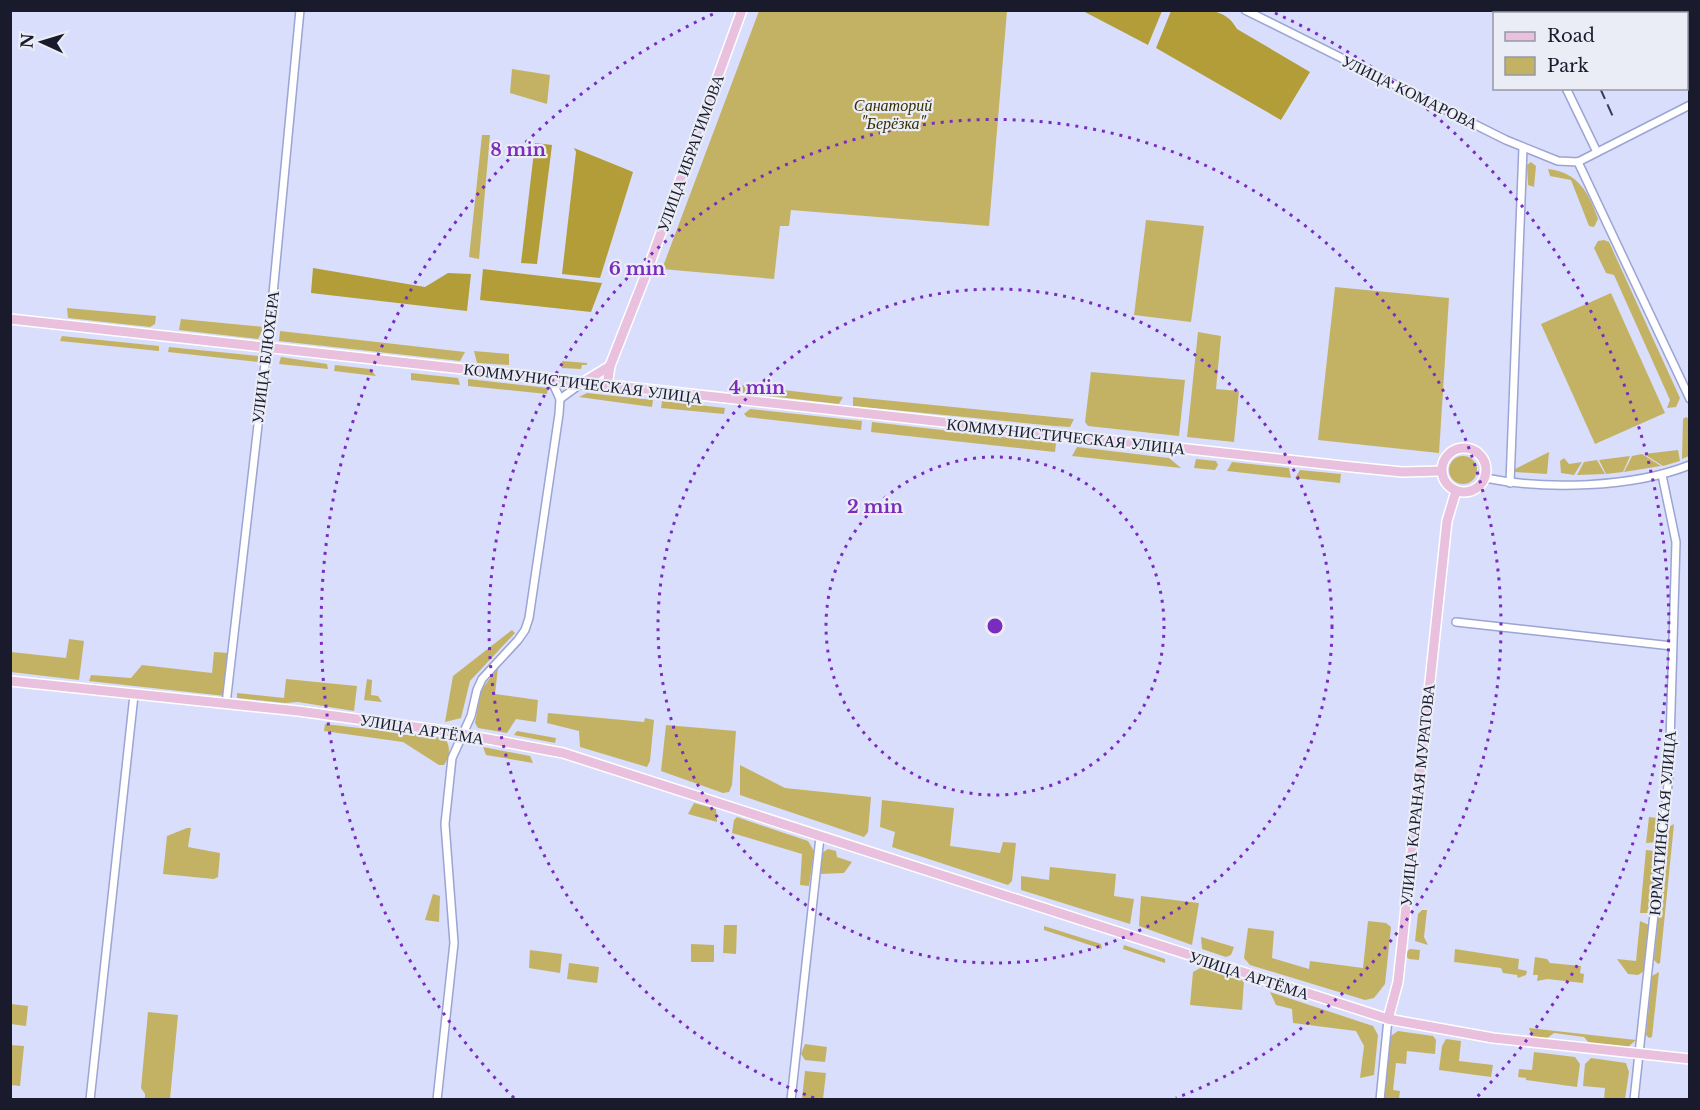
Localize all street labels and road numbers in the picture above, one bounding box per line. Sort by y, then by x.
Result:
street label: УЛИЦА КОМАРОВА [1339,50,1482,134]
street label: УЛИЦА ИБРАГИМОВА [652,71,728,235]
street label: УЛИЦА БЛЮХЕРА [247,289,283,425]
street label: КОММУНИСТИЧЕСКАЯ УЛИЦА [463,358,704,408]
street label: КОММУНИСТИЧЕСКАЯ УЛИЦА [946,414,1187,459]
street label: УЛИЦА КАРАНАЯ МУРАТОВА [1395,682,1439,907]
street label: УЛИЦА АРТЁМА [358,709,486,749]
street label: ЮРМАТИНСКАЯ УЛИЦА [1644,729,1680,916]
street label: УЛИЦА АРТЁМА [1186,946,1312,1004]

